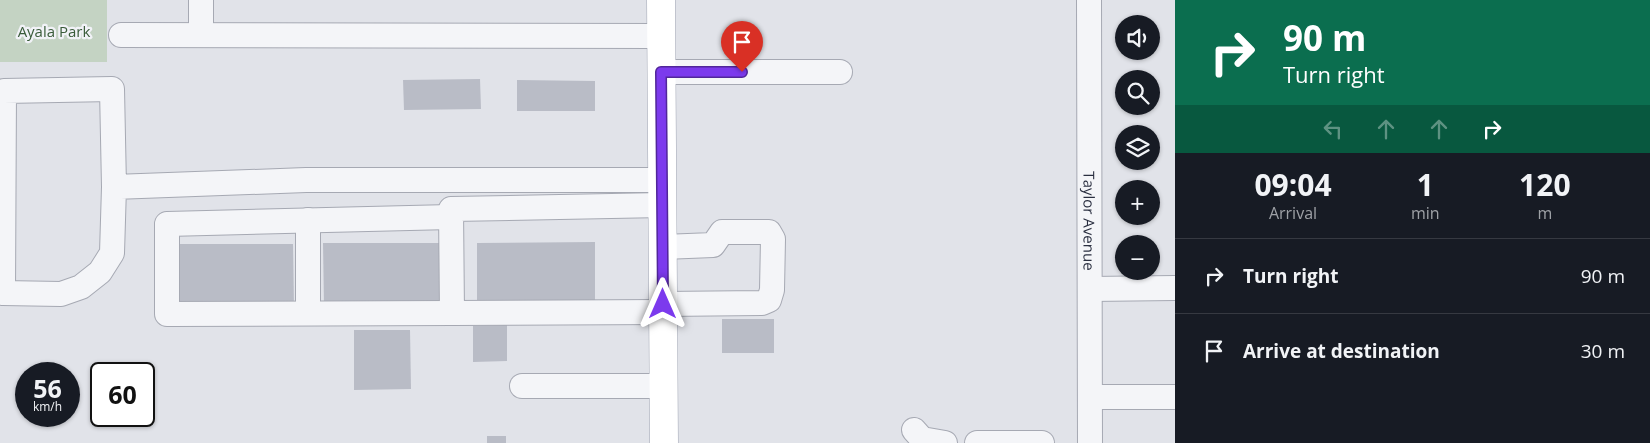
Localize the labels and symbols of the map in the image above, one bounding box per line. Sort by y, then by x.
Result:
park label: Ayala Park [18,21,90,41]
pin [721,21,763,72]
street label: Taylor Avenue [1079,171,1100,271]
position arrow [636,277,688,329]
speed limit sign: 60 [90,362,155,427]

